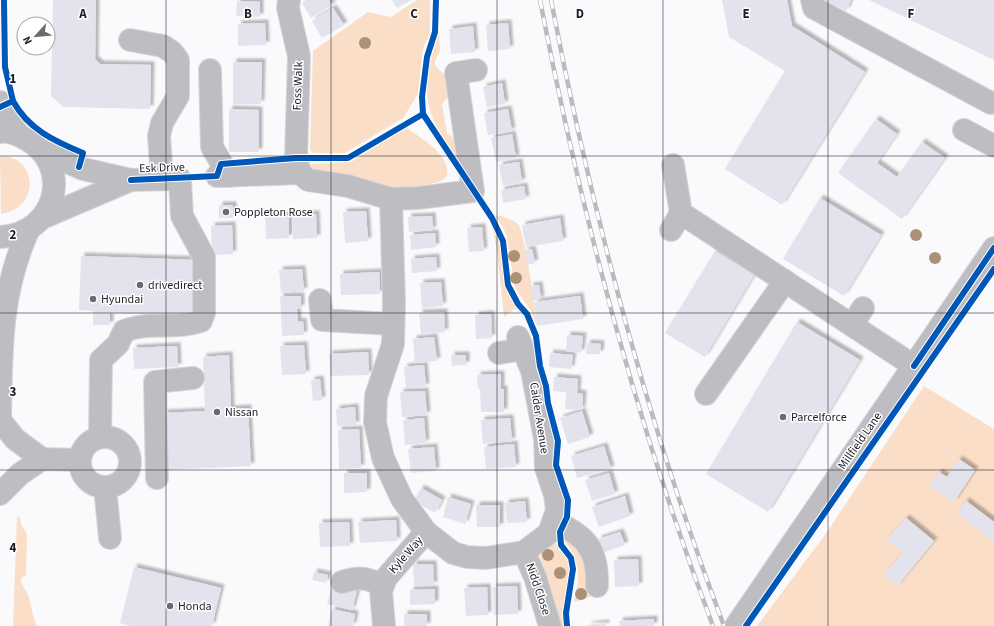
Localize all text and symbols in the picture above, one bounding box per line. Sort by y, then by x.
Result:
text: A [78,5,87,23]
text: B [244,5,252,23]
text: C [410,5,418,23]
text: D [576,5,584,23]
text: E [742,5,750,23]
text: F [908,5,915,23]
north arrow [16,16,56,56]
text: N [19,34,36,47]
street label: Foss Walk [289,61,307,111]
text: 1 [10,70,17,88]
street label: Esk Drive [139,159,185,177]
place label: Poppleton Rose [234,204,313,221]
marker: Poppleton Rose [221,207,231,217]
text: 2 [10,226,17,244]
place label: drivedirect [148,277,202,294]
marker: drivedirect [135,280,145,290]
place label: Hyundai [101,291,143,308]
marker: Hyundai [88,294,98,304]
street label: Calder Avenue [525,381,553,455]
text: 3 [10,383,17,401]
place label: Nissan [225,404,258,421]
marker: Nissan [212,407,222,417]
place label: Parcelforce [791,409,847,426]
street label: Millfield Lane [834,409,886,473]
marker: Parcelforce [778,412,788,422]
street label: Kyle Way [385,532,427,577]
text: 4 [10,539,17,557]
street label: Nidd Close [521,561,555,617]
place label: Honda [178,598,212,615]
marker: Honda [165,601,175,611]

